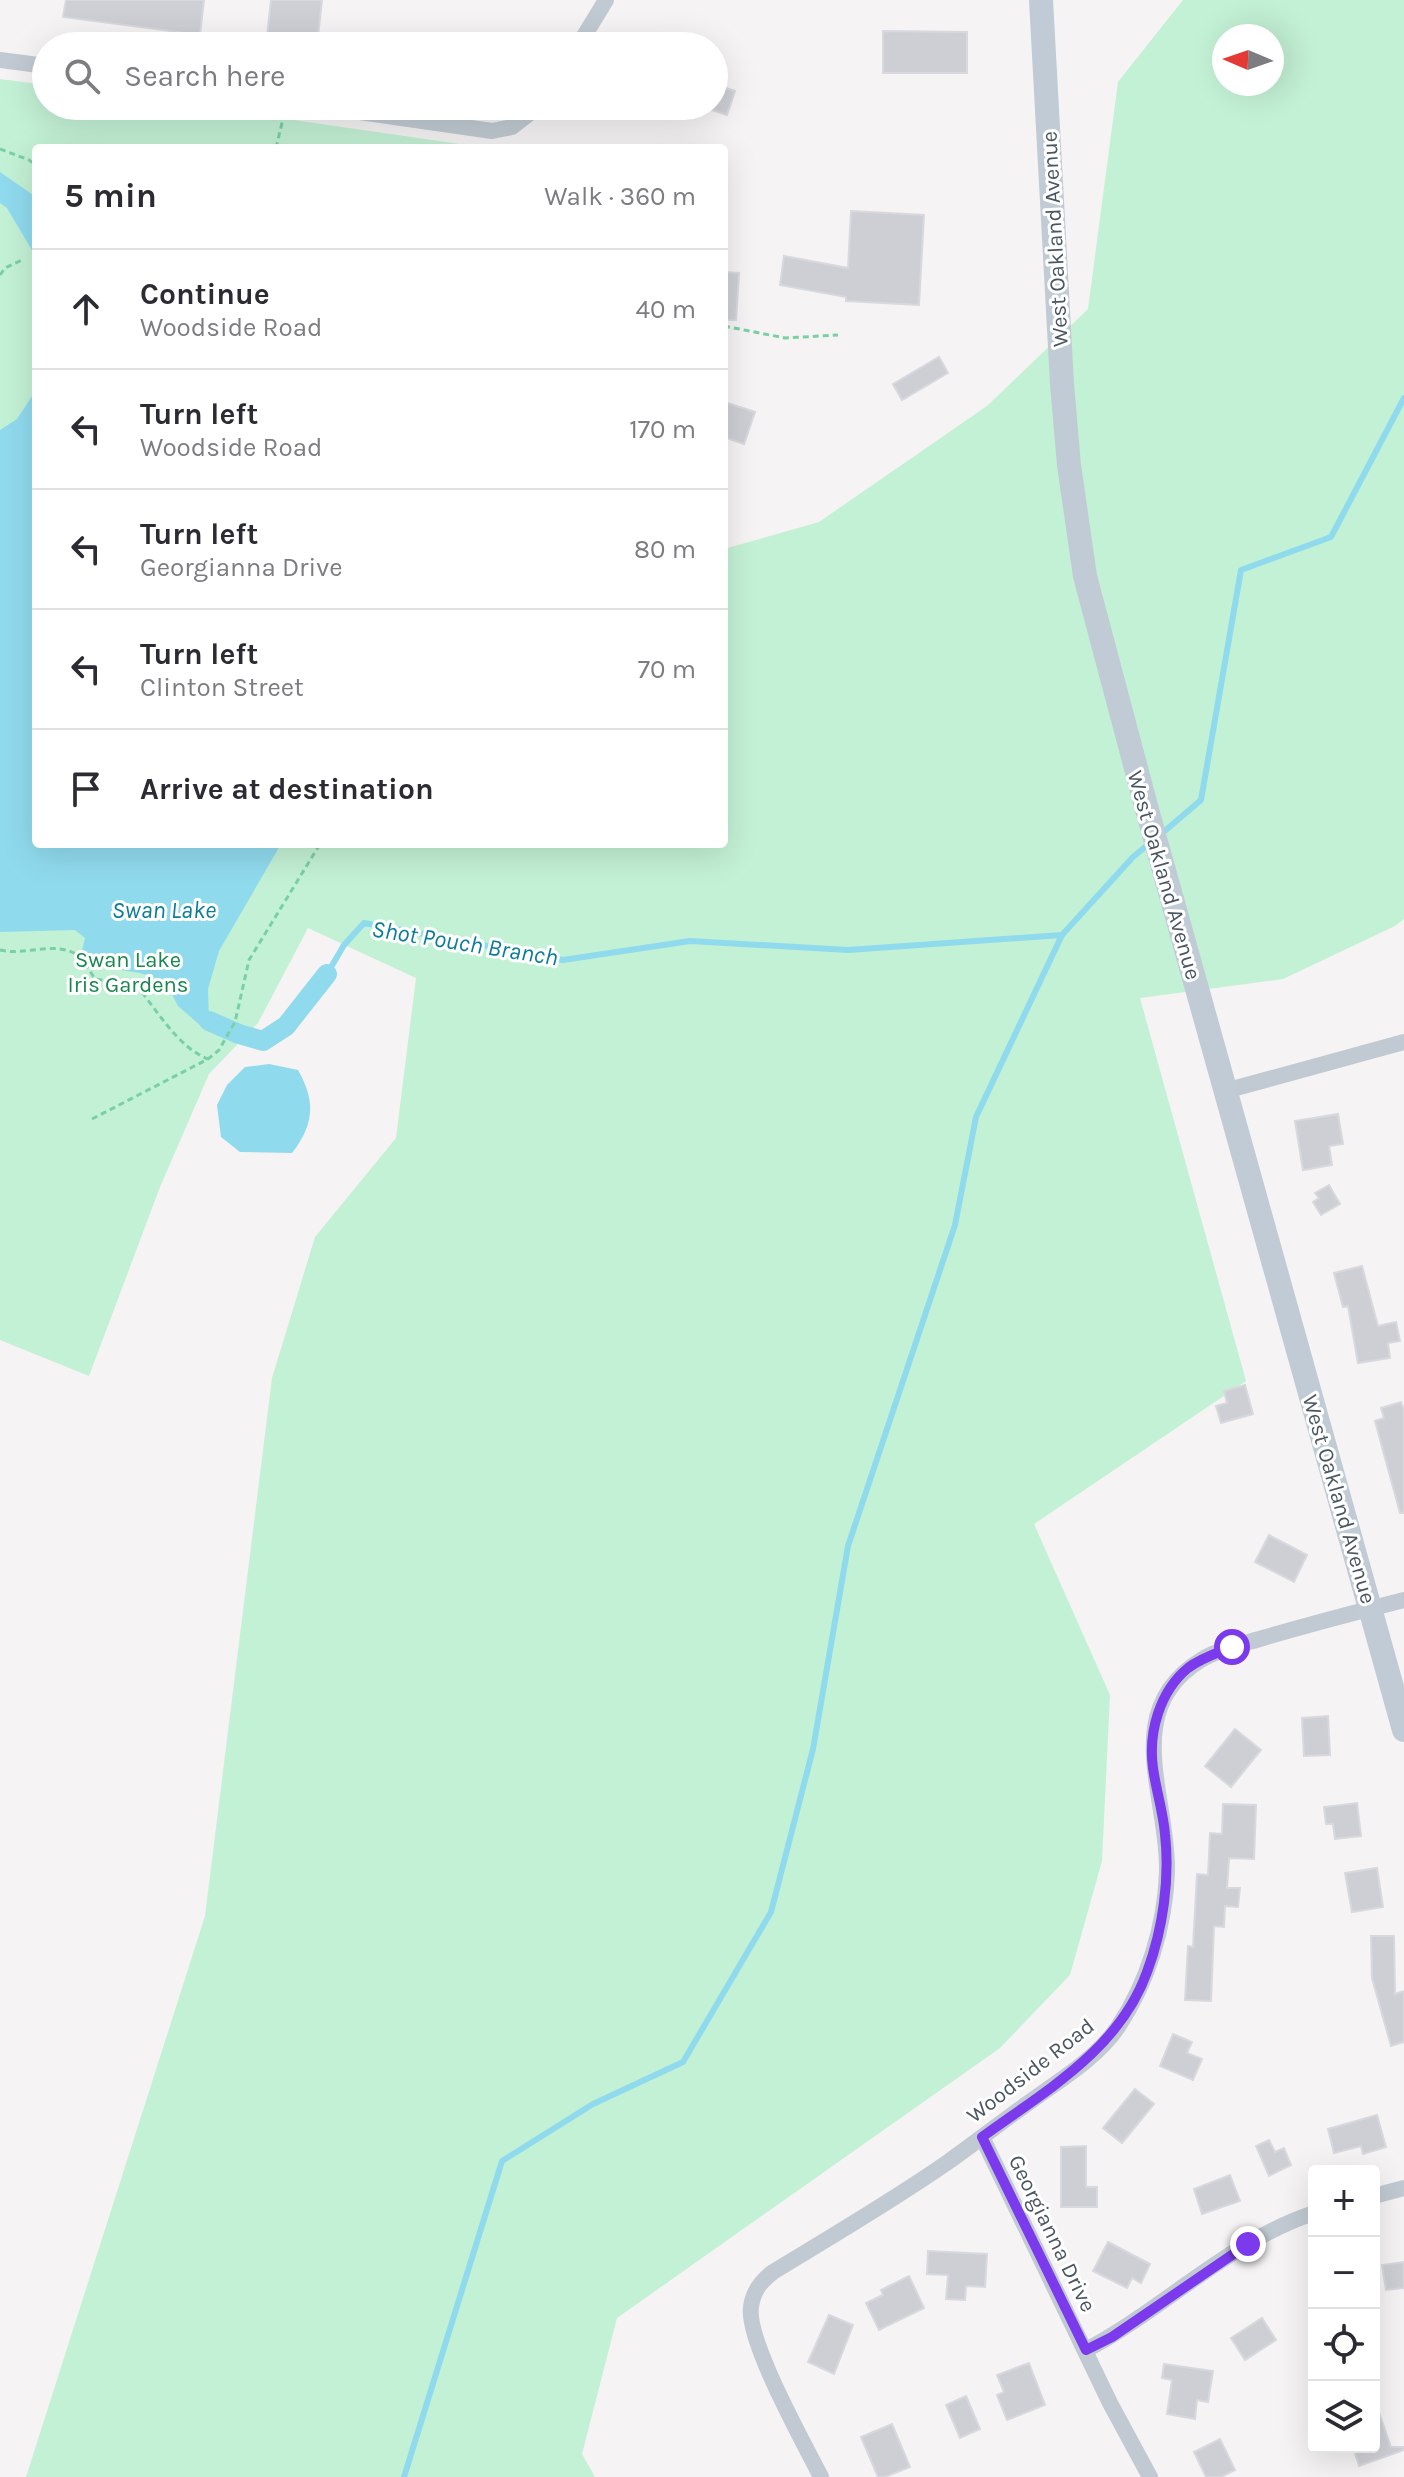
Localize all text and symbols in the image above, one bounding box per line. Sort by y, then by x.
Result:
north arrow [1212,24,1284,96]
search box [32,32,728,120]
icon: search [60,54,104,98]
text: Search here [124,58,285,94]
street label: West Oakland Avenue [1036,130,1074,348]
text: 5 min [64,176,157,216]
text: Walk · 360 m [544,181,696,212]
text: Continue [140,276,270,312]
icon: ahead [64,287,108,331]
text: 40 m [636,294,696,325]
text: Woodside Road [140,312,322,343]
text: Turn left [140,396,258,432]
icon: left [64,407,108,451]
text: 170 m [629,414,696,445]
text: Woodside Road [140,432,322,463]
text: Turn left [140,516,258,552]
icon: left [64,527,108,571]
text: 80 m [634,534,696,565]
text: Georgianna Drive [140,552,343,583]
text: Turn left [140,636,258,672]
icon: left [64,647,108,691]
text: 70 m [638,654,696,685]
text: Clinton Street [140,672,304,703]
icon: arrive [64,767,108,811]
street label: West Oakland Avenue [1122,768,1206,983]
text: Arrive at destination [140,771,434,807]
water label: Swan Lake [112,896,216,924]
water label: Shot Pouch Branch [370,914,560,972]
park label: Swan Lake Iris Gardens [68,947,188,998]
street label: West Oakland Avenue [1297,1392,1381,1607]
route start [1214,1629,1250,1665]
street label: Woodside Road [962,2013,1099,2129]
street label: Georgianna Drive [1003,2151,1101,2316]
map controls [1308,2165,1380,2453]
button: + [1308,2165,1380,2237]
route end [1230,2226,1266,2262]
button: − [1308,2237,1380,2309]
button: locate [1308,2309,1380,2381]
button: layers [1308,2381,1380,2453]

